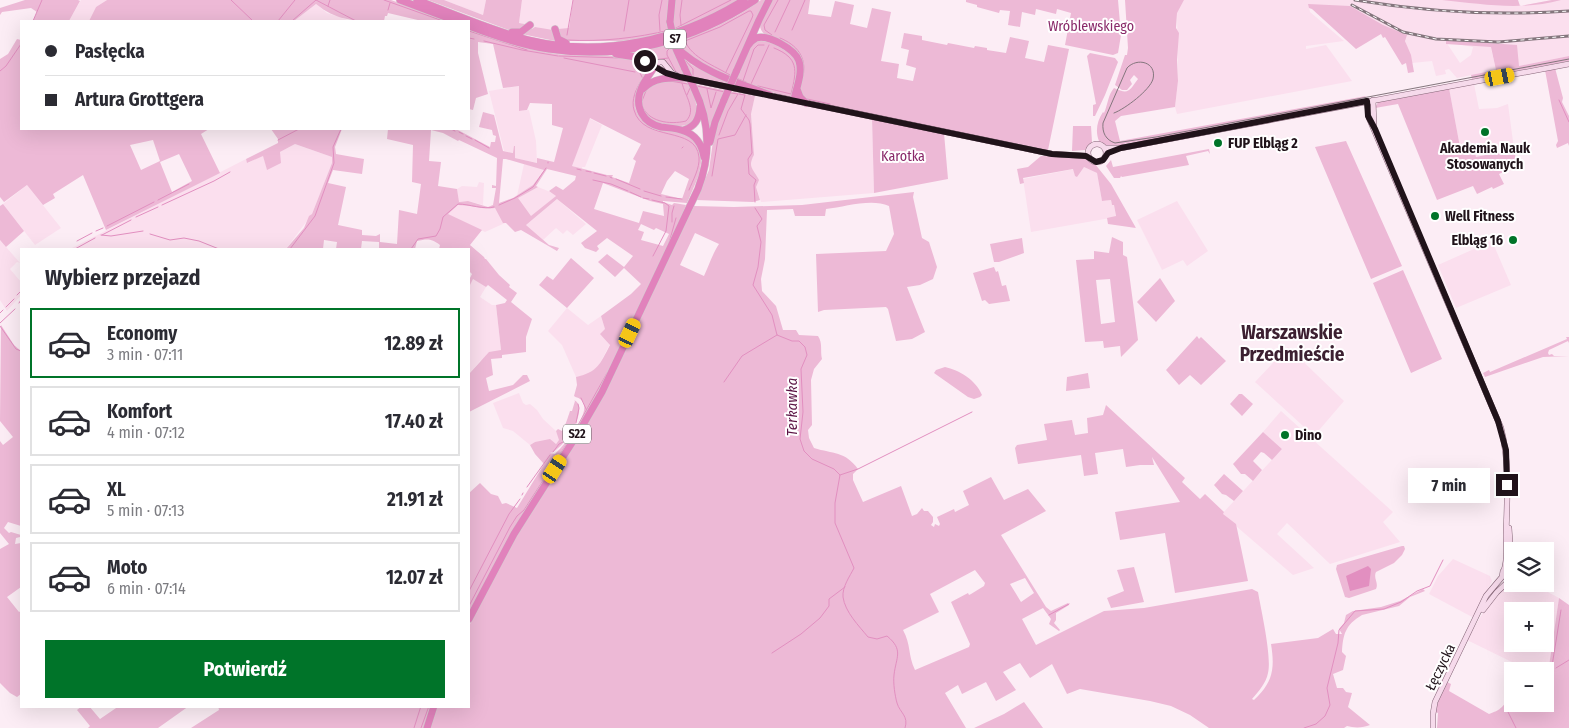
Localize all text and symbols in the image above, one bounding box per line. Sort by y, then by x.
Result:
park label: Wróblewskiego [1048,18,1134,35]
road number: S7 [664,30,686,48]
text: Pasłęcka [75,40,145,63]
route start [634,50,656,72]
car [1483,67,1516,87]
text: Artura Grottgera [75,88,204,111]
marker: Akademia Nauk Stosowanych [1479,126,1491,138]
place label: FUP Elbląg 2 [1228,135,1298,152]
marker: FUP Elbląg 2 [1212,137,1224,149]
place label: Akademia Nauk Stosowanych [1439,140,1531,173]
park label: Karotka [881,148,925,165]
place label: Well Fitness [1445,208,1514,225]
marker: Well Fitness [1429,210,1441,222]
place label: Elbląg 16 [1451,232,1503,249]
marker: Elbląg 16 [1507,234,1519,246]
text: Wybierz przejazd [45,264,200,291]
car [616,316,643,350]
icon: car [47,321,92,366]
district label: Warszawskie Przedmieście [1240,321,1345,366]
text: Economy [107,322,177,345]
text: 12.89 zł [384,332,443,355]
text: 3 min · 07:11 [107,345,183,364]
water label: Terkawka [783,378,801,436]
icon: car [47,399,92,444]
text: Komfort [107,400,172,423]
text: 17.40 zł [385,410,443,433]
text: 4 min · 07:12 [107,423,185,442]
road number: S22 [563,424,591,444]
place label: Dino [1295,427,1322,444]
marker: Dino [1279,429,1291,441]
car [540,452,569,486]
callout: 7 min [1407,468,1490,502]
route end [1496,474,1518,496]
text: 7 min [1432,476,1466,495]
icon: car [47,477,92,522]
text: XL [107,478,126,501]
text: 21.91 zł [387,488,443,511]
text: 5 min · 07:13 [107,501,185,520]
map controls [1504,542,1554,712]
button: layers [1504,542,1554,592]
icon: car [47,555,92,600]
text: Moto [107,556,147,579]
text: 12.07 zł [386,566,443,589]
text: 6 min · 07:14 [107,579,186,598]
button: + [1504,602,1554,652]
button: Potwierdź [45,640,445,698]
street label: Łęczycka [1422,641,1459,693]
button: − [1504,662,1554,712]

